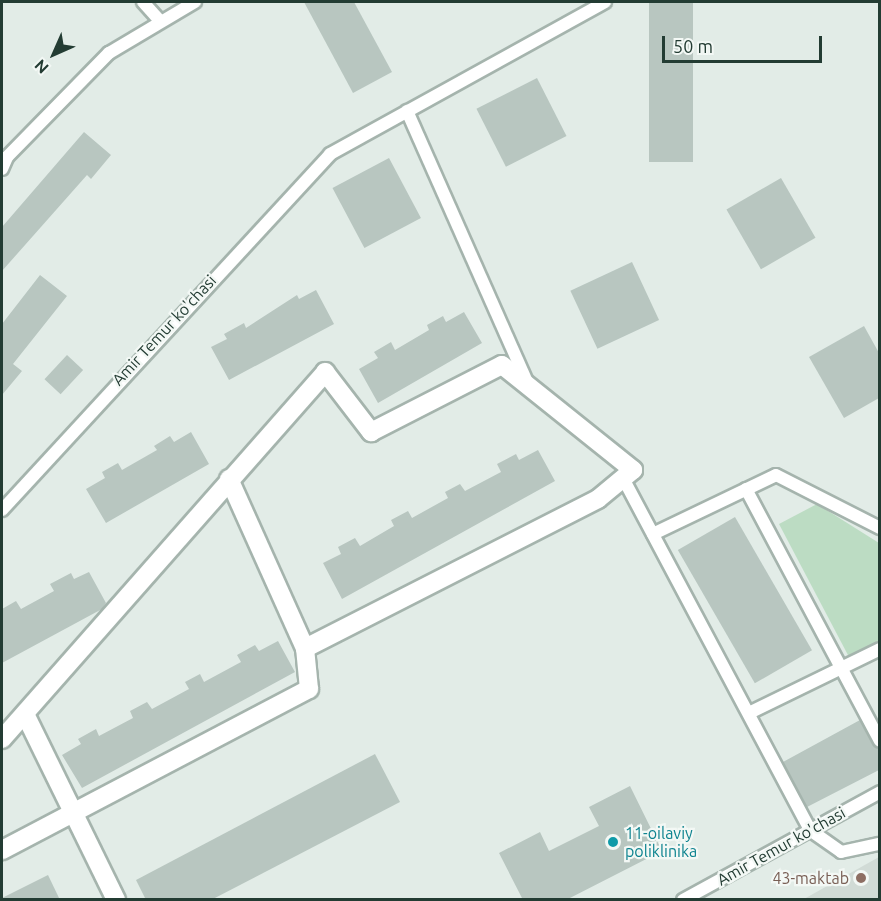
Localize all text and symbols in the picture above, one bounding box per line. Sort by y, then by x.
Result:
north arrow [24,24,84,84]
scale bar [665,24,826,62]
text: 50 m [673,36,713,56]
text: N [31,56,52,77]
street label: Amir Temur ko'chasi [108,271,220,389]
street label: Amir Temur ko'chasi [713,803,849,889]
place label: 11-oilaviy poliklinika [625,823,697,861]
marker: 11-oilaviy poliklinika [606,835,620,849]
place label: 43-maktab [772,868,849,888]
marker: 43-maktab [854,871,868,885]

